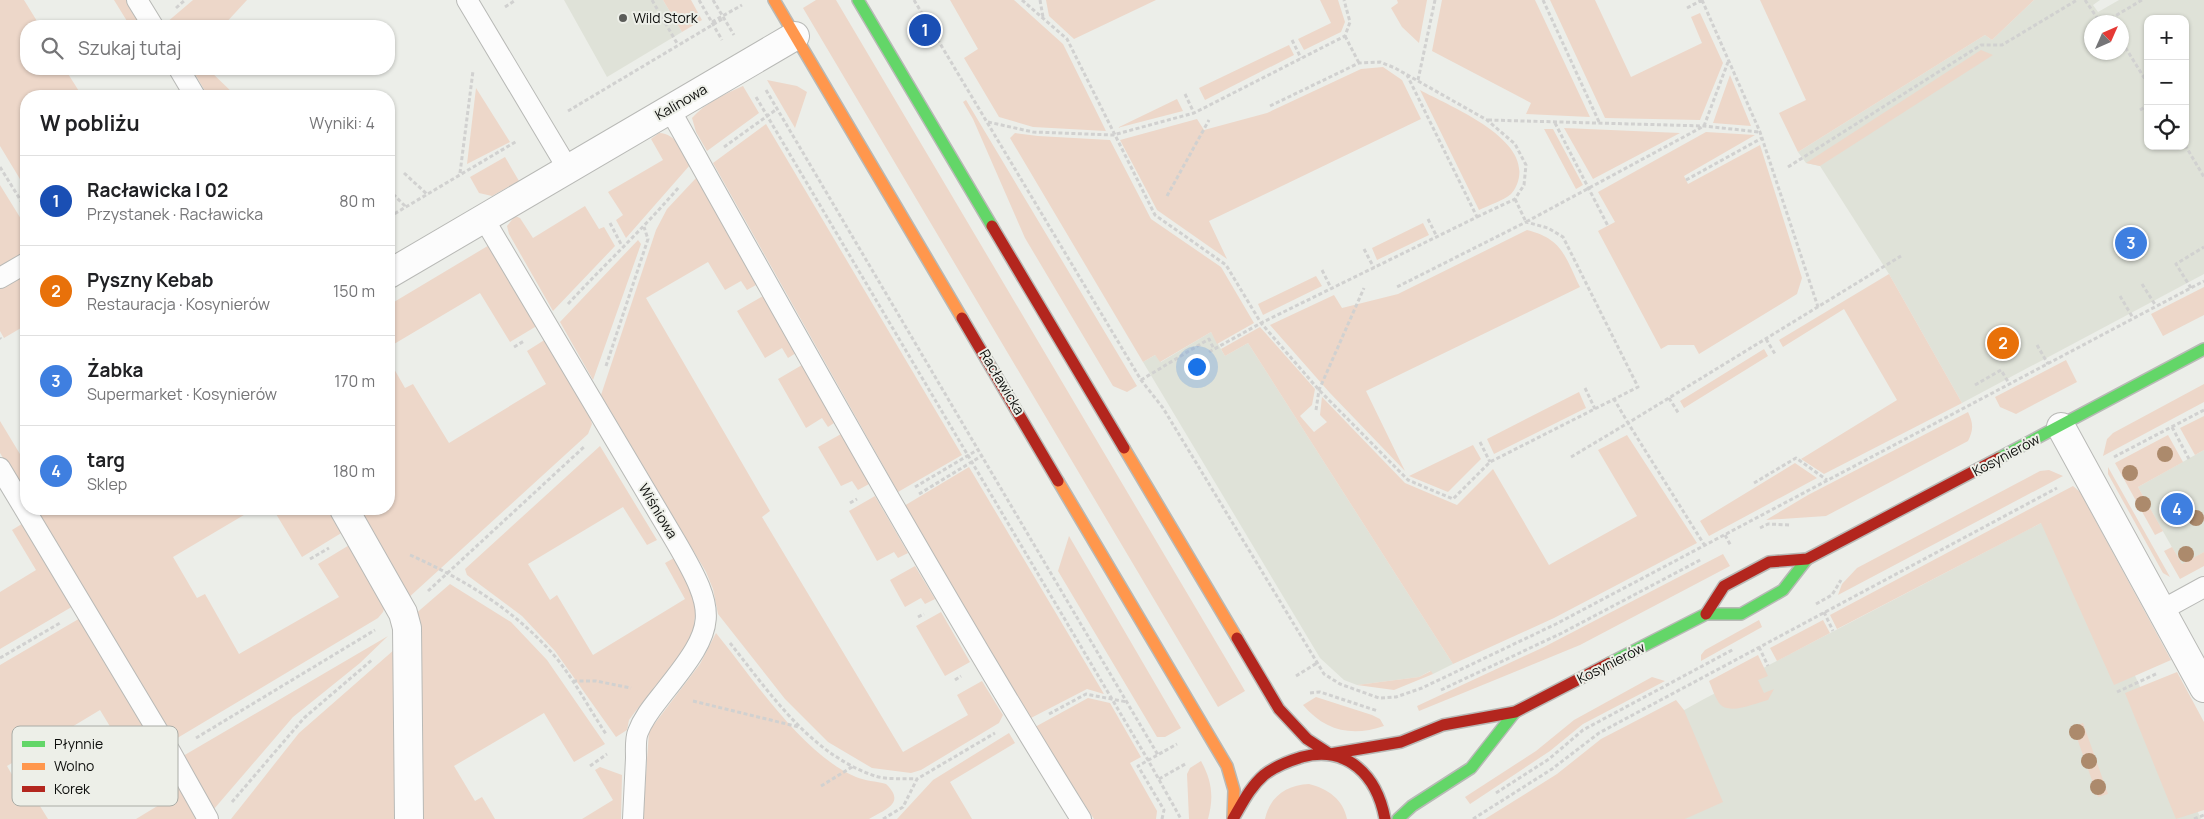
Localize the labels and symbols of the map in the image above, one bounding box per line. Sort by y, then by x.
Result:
place label: Wild Stork [633,8,699,27]
pin: 1 [909,11,941,49]
marker: Wild Stork [617,12,629,24]
north arrow [2084,15,2129,60]
street label: Kalinowa [651,79,710,124]
pin: 3 [2115,224,2147,262]
pin: 2 [1987,324,2019,362]
street label: Racławicka [975,346,1029,418]
your location [1184,354,1210,380]
street label: Kosynierów [1969,429,2043,480]
street label: Wiśniowa [635,480,682,542]
pin: 4 [2161,490,2193,528]
street label: Kosynierów [1574,637,1648,688]
legend [12,726,178,806]
text: Płynnie [54,734,103,753]
text: Wolno [54,756,94,775]
text: Korek [54,779,91,798]

